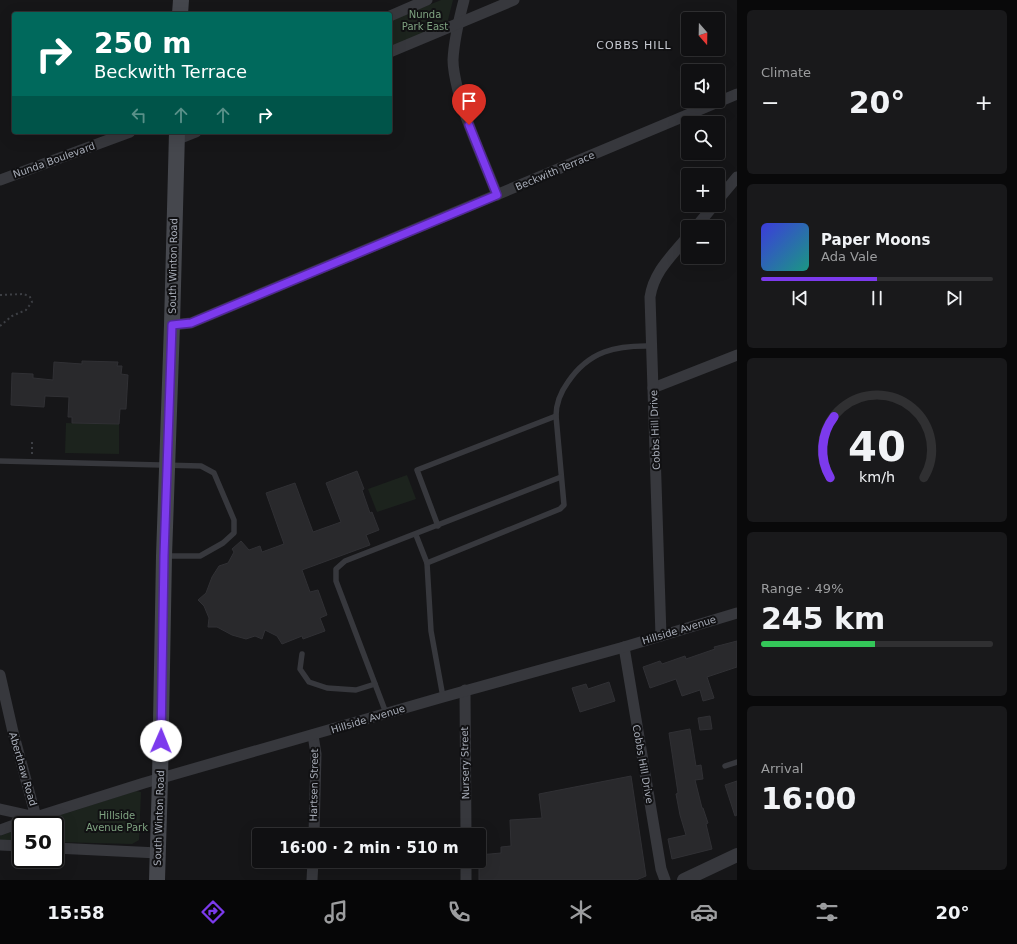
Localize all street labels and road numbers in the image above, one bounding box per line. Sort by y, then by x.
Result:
street label: Nunda Boulevard [12,140,96,180]
street label: Beckwith Terrace [514,149,596,193]
street label: South Winton Road [167,218,179,314]
street label: Cobbs Hill Drive [648,390,662,470]
street label: Hillside Avenue [641,614,717,646]
street label: Hillside Avenue [330,703,406,735]
street label: Cobbs Hill Drive [631,724,655,804]
street label: Nursery Street [459,726,471,800]
street label: Aberthaw Road [7,731,39,807]
street label: Hartsen Street [308,748,320,822]
street label: South Winton Road [152,770,166,866]

